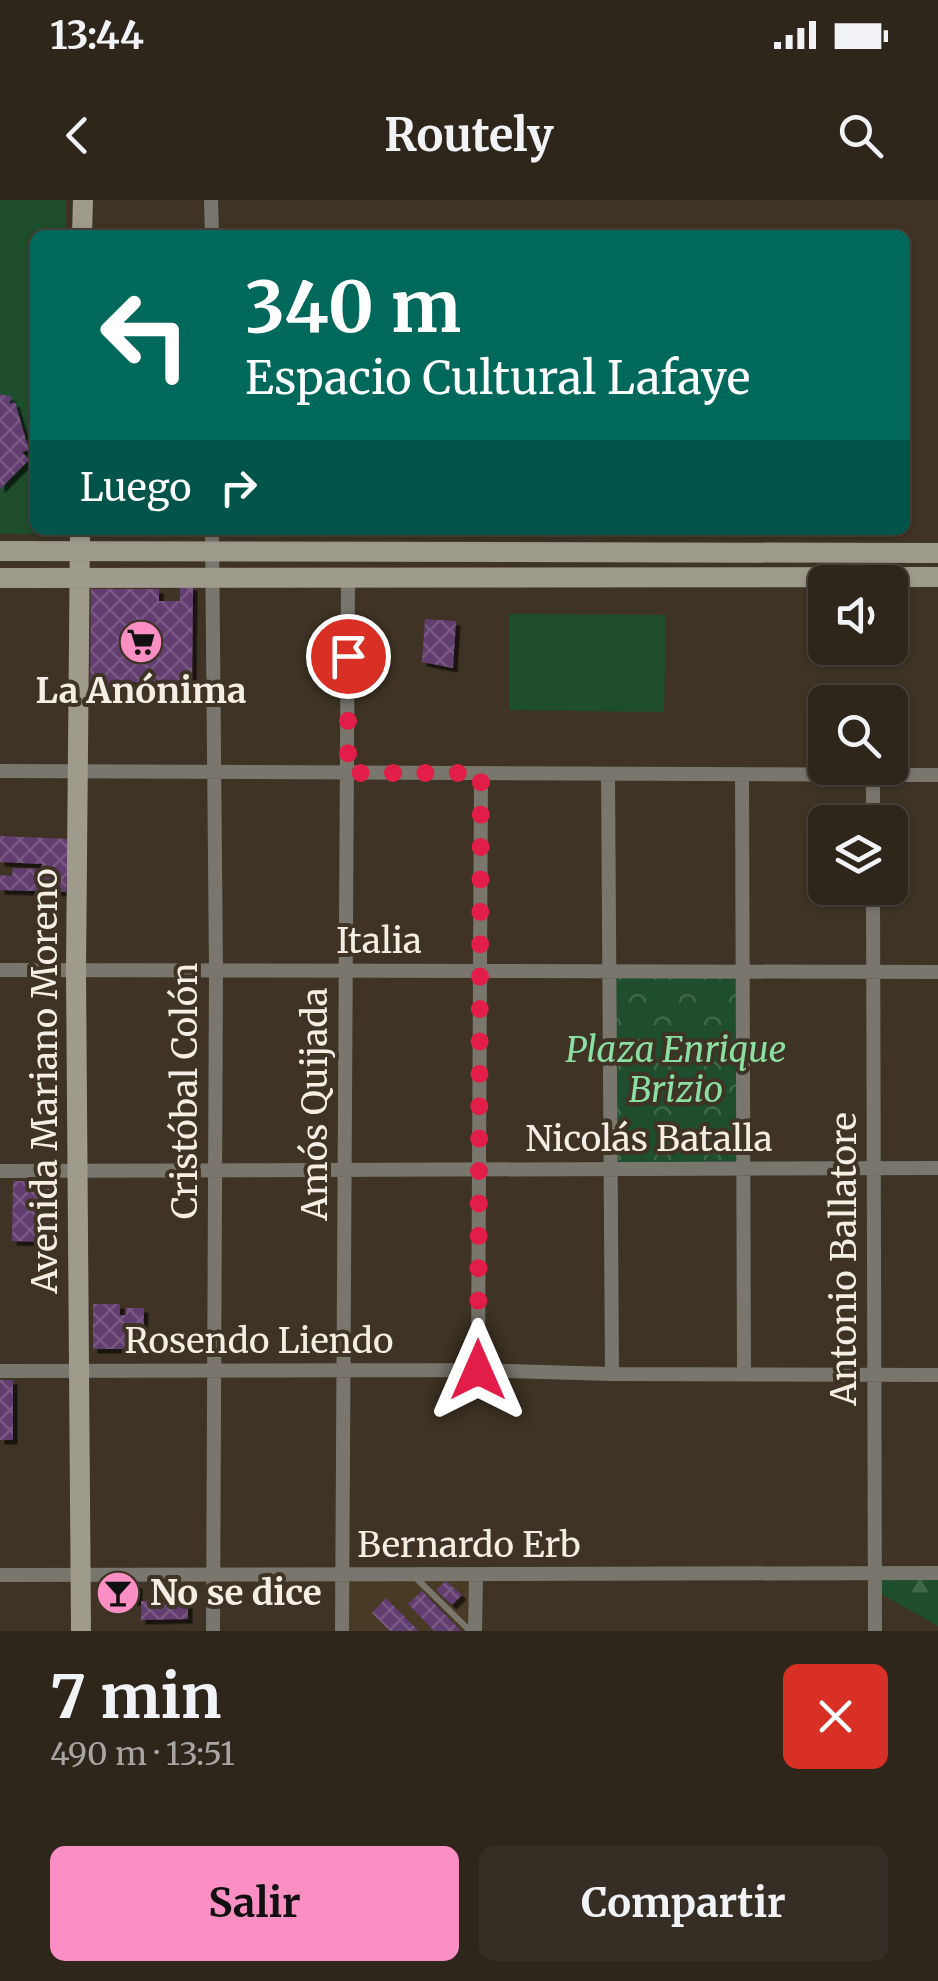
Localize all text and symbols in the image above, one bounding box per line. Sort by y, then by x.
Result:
text: 13:44 [50,12,144,59]
text: Routely [384,107,554,163]
icon: back [50,108,105,163]
icon: search [833,108,888,163]
text: 340 m [245,263,461,351]
icon: left [80,270,210,400]
text: Espacio Cultural Lafaye [245,350,750,406]
icon: right [211,460,266,515]
text: Luego [80,464,191,511]
map controls [808,565,908,905]
button: sound [808,565,908,665]
pin [306,614,391,699]
supermarket icon: La Anónima [118,619,164,665]
icon: arrive [321,629,376,684]
place label: La Anónima [35,669,247,713]
button: search [808,685,908,785]
button: layers [808,805,908,905]
street label: Avenida Mariano Moreno [23,868,67,1295]
street label: Italia [336,919,422,963]
street label: Cristóbal Colón [163,963,207,1219]
street label: Amós Quijada [293,987,337,1222]
park label: Plaza Enrique Brizio [566,1028,786,1112]
street label: Antonio Ballatore [822,1112,866,1407]
street label: Nicolás Batalla [526,1117,772,1161]
position arrow [426,1318,530,1422]
street label: Rosendo Liendo [125,1319,394,1363]
street label: Bernardo Erb [357,1523,581,1567]
bar icon: No se dice [95,1570,141,1616]
place label: No se dice [150,1571,322,1615]
text: 7 min [50,1659,222,1734]
button: close [783,1664,888,1769]
text: 490 m · 13:51 [50,1734,235,1774]
button: Salir [50,1846,459,1961]
button: Compartir [479,1846,888,1961]

